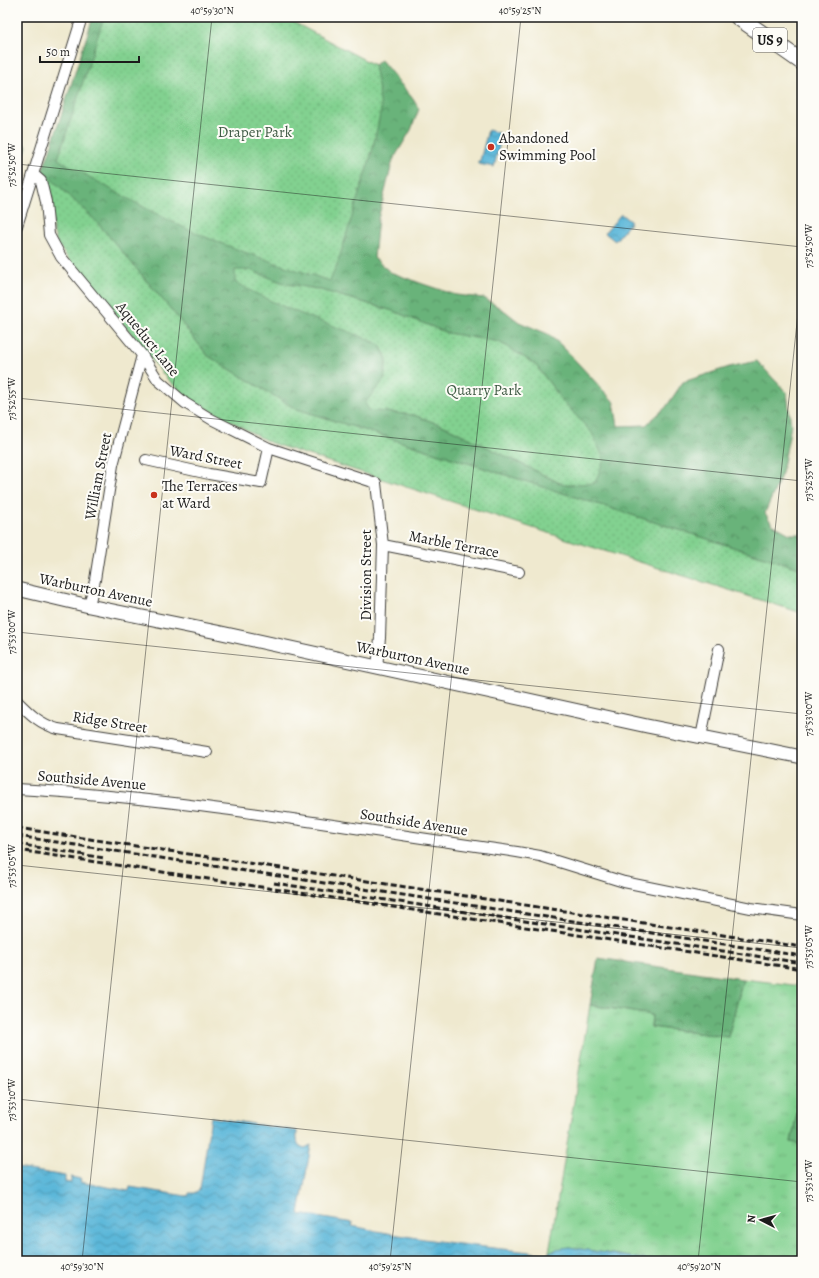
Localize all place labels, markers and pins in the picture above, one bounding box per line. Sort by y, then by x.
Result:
place label: Abandoned Swimming Pool [498,128,596,165]
marker: Abandoned Swimming Pool [486,142,496,152]
place label: The Terraces at Ward [162,476,238,513]
marker: The Terraces at Ward [149,490,159,500]

